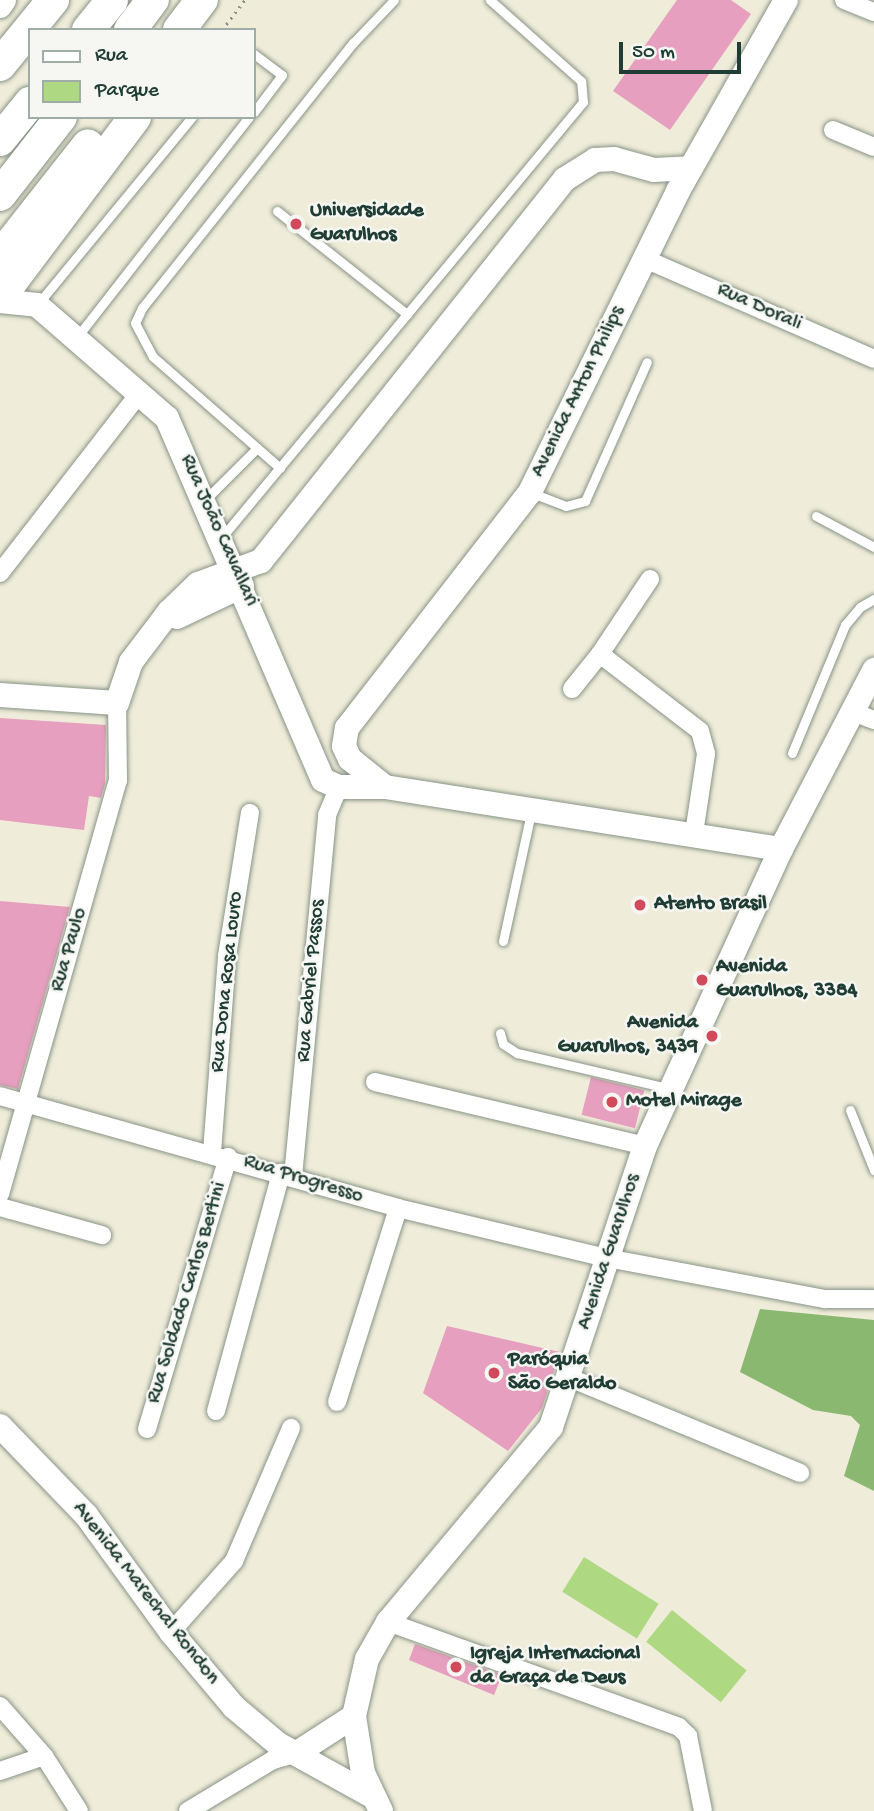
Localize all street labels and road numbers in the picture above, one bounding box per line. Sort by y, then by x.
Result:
street label: Rua Dorali [713,278,805,338]
street label: Avenida Anton Philips [527,302,631,482]
street label: Rua João Cavallari [173,451,263,611]
street label: Rua Dona Rosa Louro [206,890,250,1074]
street label: Rua Gabriel Passos [292,899,332,1063]
street label: Rua Paulo [46,905,94,995]
street label: Rua Progresso [240,1150,366,1210]
street label: Avenida Guarulhos [573,1171,647,1333]
street label: Rua Soldado Carlos Bertini [142,1179,234,1407]
street label: Avenida Marechal Rondon [66,1498,224,1690]

